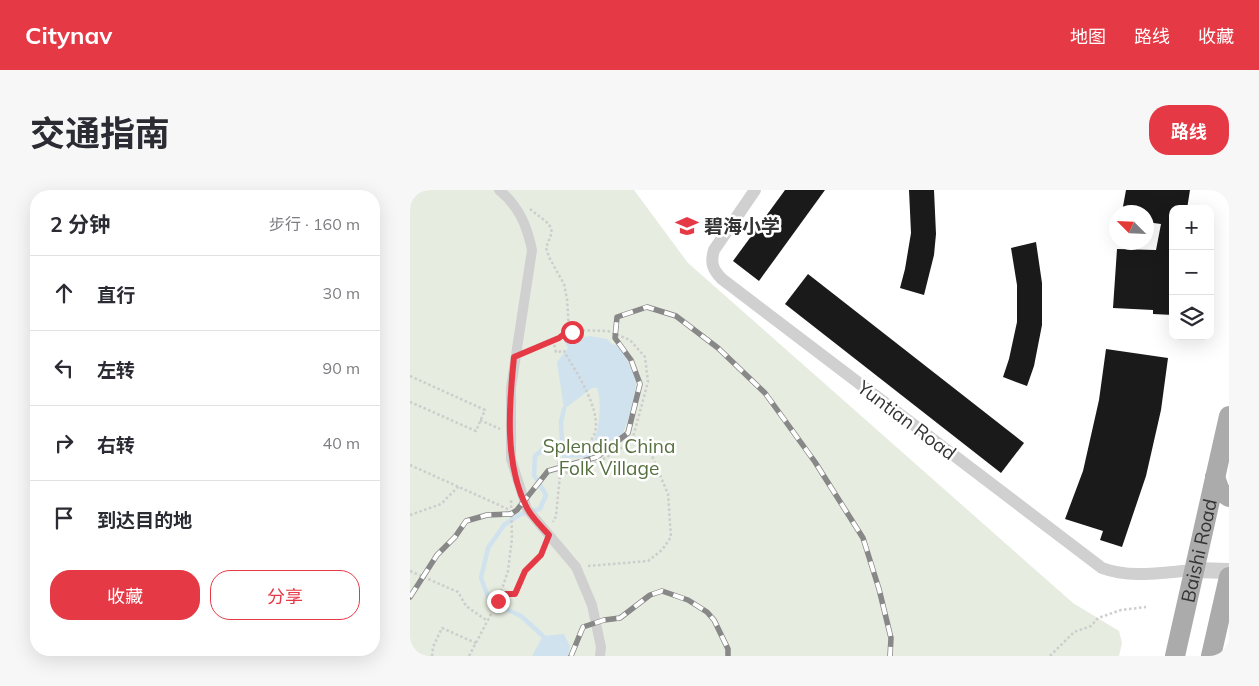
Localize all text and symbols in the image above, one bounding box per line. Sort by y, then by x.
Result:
text: Citynav [25,20,112,50]
text: 地图 [1070,25,1106,48]
text: 路线 [1134,25,1170,48]
text: 收藏 [1198,25,1234,48]
button: 路线 [1149,105,1229,155]
text: 交通指南 [30,111,170,155]
north arrow [1109,205,1154,250]
map controls [1169,205,1214,340]
button: + [1169,205,1214,250]
text: 2 分钟 [50,211,110,237]
school or university icon: 碧海小学 [674,213,700,239]
text: 步行 · 160 m [269,214,360,234]
place label: 碧海小学 [704,214,780,238]
button: − [1169,250,1214,295]
icon: ahead [50,279,78,307]
text: 直行 [97,283,135,307]
text: 30 m [323,283,360,303]
button: layers [1169,295,1214,340]
route start [561,321,584,344]
icon: left [50,354,78,382]
text: 左转 [97,358,135,382]
text: 90 m [323,358,360,378]
street label: Yuntian Road [852,374,961,465]
icon: right [50,429,78,457]
text: 右转 [97,433,135,457]
text: 40 m [323,433,360,453]
park label: Splendid China Folk Village [543,434,675,480]
street label: Baishi Road [1175,497,1222,605]
icon: arrive [50,504,78,532]
text: 到达目的地 [97,508,192,532]
button: 收藏 [50,570,200,620]
button: 分享 [210,570,360,620]
route end [487,590,510,613]

